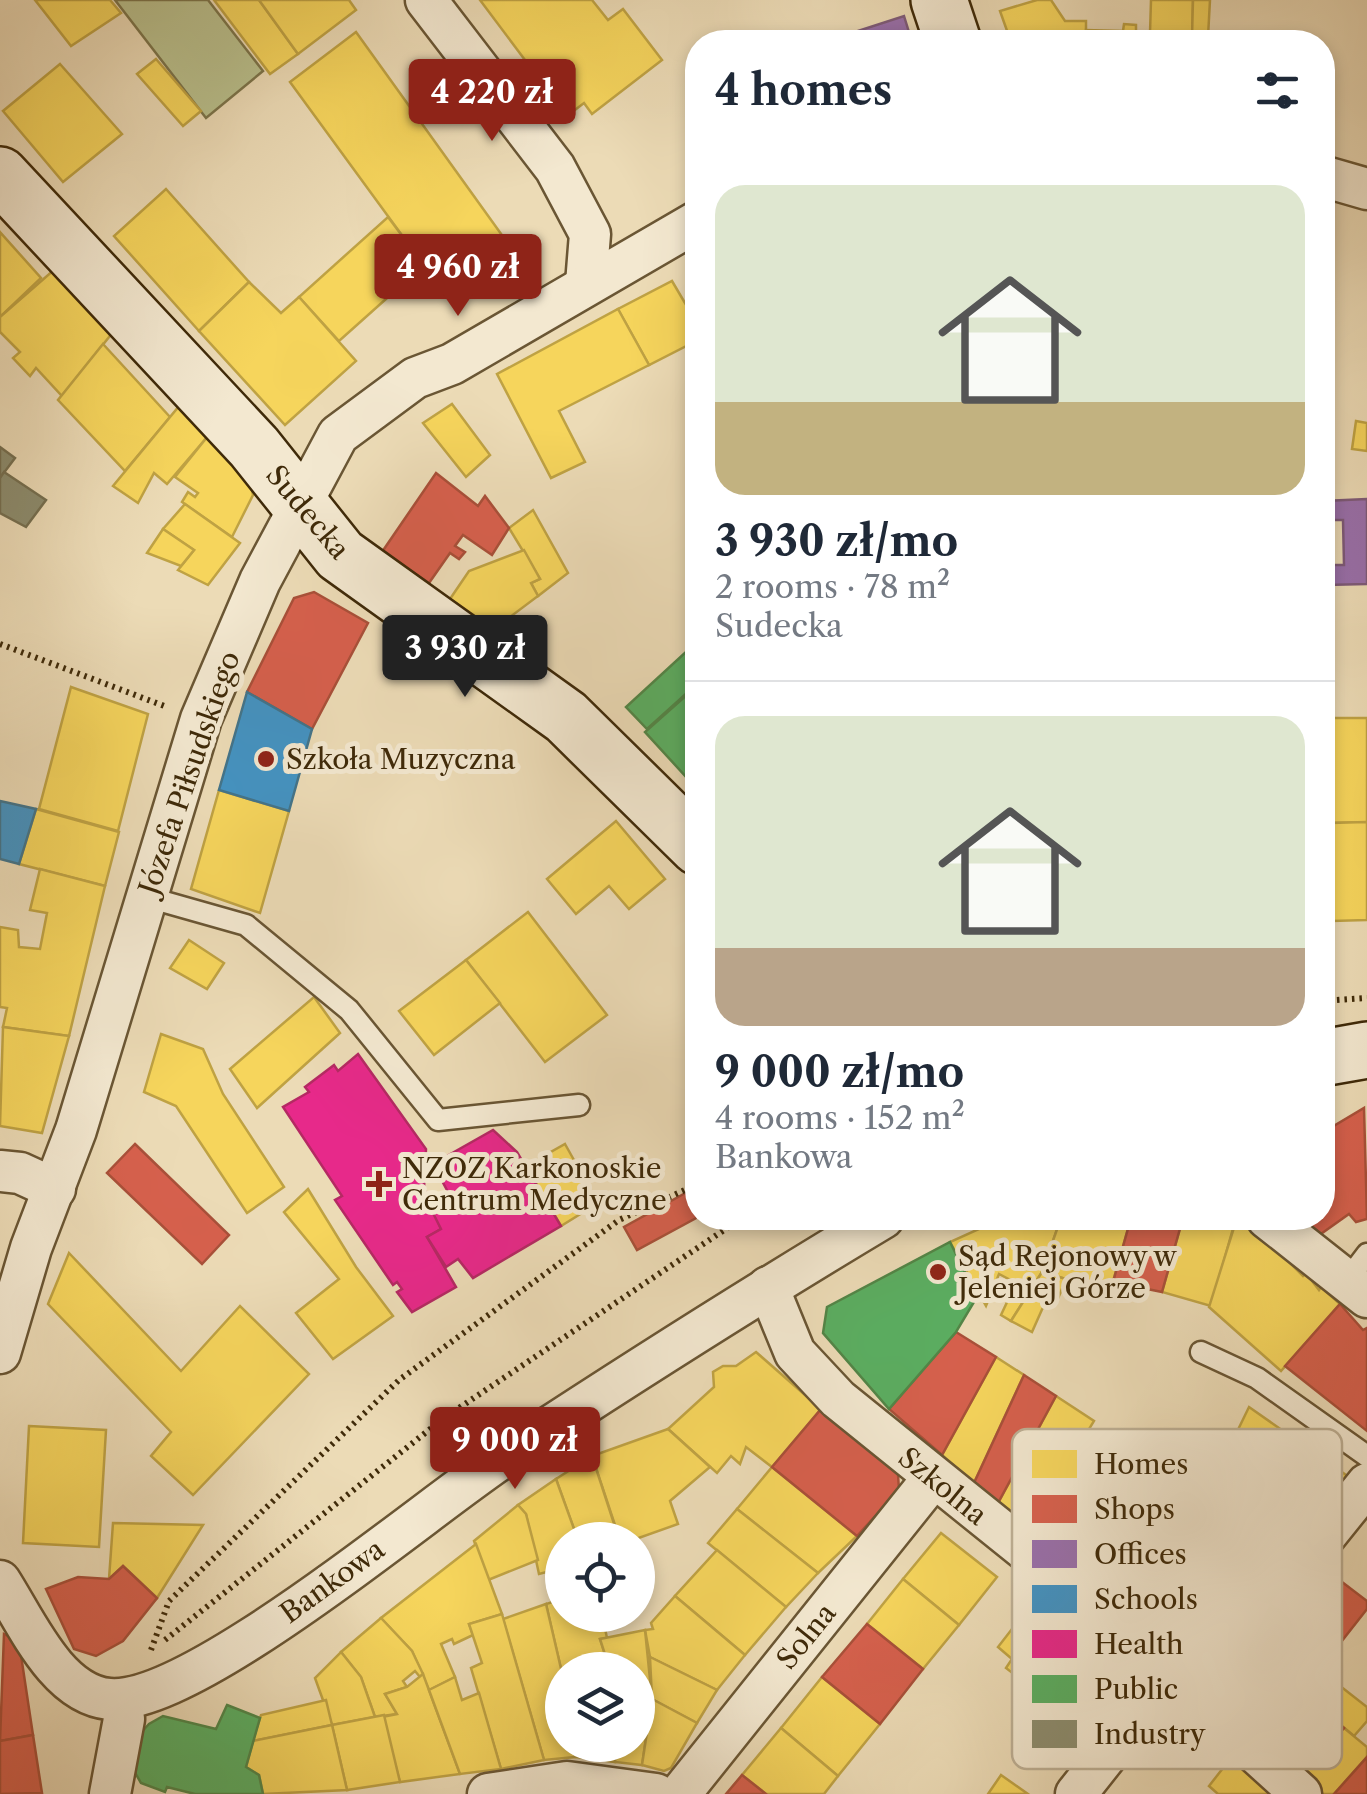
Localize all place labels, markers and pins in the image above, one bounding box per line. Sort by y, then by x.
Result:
pin: 4 220 zł [389,59,595,144]
pin: 4 960 zł [355,234,561,319]
pin: 3 930 zł [362,615,568,700]
place label: Szkoła Muzyczna [286,742,516,776]
marker: Szkoła Muzyczna [255,748,277,770]
place label: NZOZ Karkonoskie Centrum Medyczne [402,1151,667,1217]
marker: NZOZ Karkonoskie Centrum Medyczne [366,1171,392,1197]
place label: Sąd Rejonowy w Jeleniej Górze [954,1239,1177,1305]
marker: Sąd Rejonowy w Jeleniej Górze [927,1261,949,1283]
pin: 9 000 zł [412,1407,618,1492]

